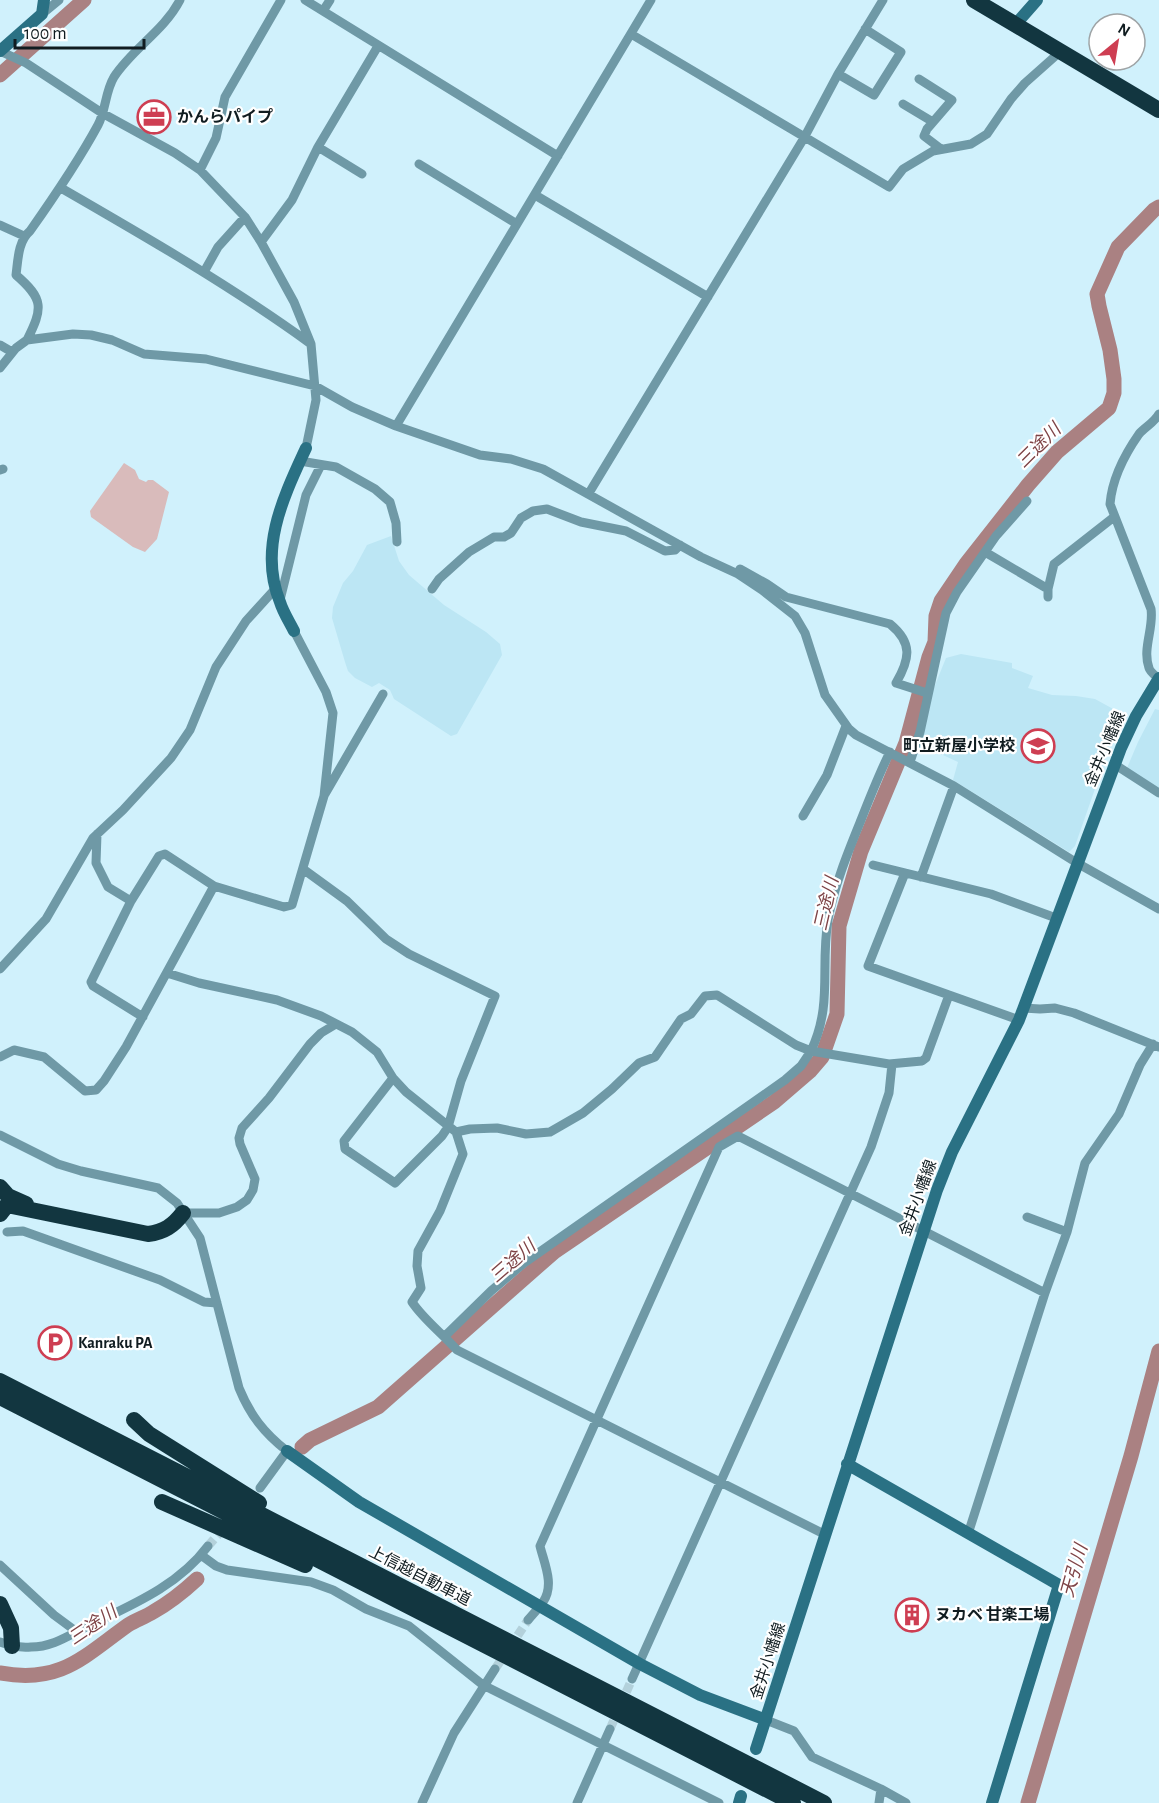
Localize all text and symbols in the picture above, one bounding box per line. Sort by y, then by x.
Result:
scale bar [15,12,144,50]
north arrow [1087,12,1147,72]
text: N [1115,20,1133,40]
text: 100 m [24,25,67,43]
office icon: かんらパイプ [136,99,172,135]
place label: かんらパイプ [177,108,273,125]
water label: 三途川 [1012,418,1066,471]
street label: 金井小幡線 [1081,709,1128,789]
school or university icon: 町立新屋小学校 [1020,728,1056,764]
place label: 町立新屋小学校 [903,737,1015,754]
water label: 三途川 [810,873,842,932]
street label: 金井小幡線 [896,1157,939,1238]
water label: 三途川 [485,1235,541,1287]
parking icon: Kanraku PA [37,1325,73,1361]
place label: Kanraku PA [78,1335,153,1351]
water label: 天引川 [1058,1540,1092,1599]
street label: 上信越自動車道 [366,1543,474,1609]
building icon: ヌカベ 甘楽工場 [894,1597,930,1633]
water label: 三途川 [64,1601,122,1649]
place label: ヌカベ 甘楽工場 [935,1606,1049,1623]
street label: 金井小幡線 [747,1620,788,1702]

